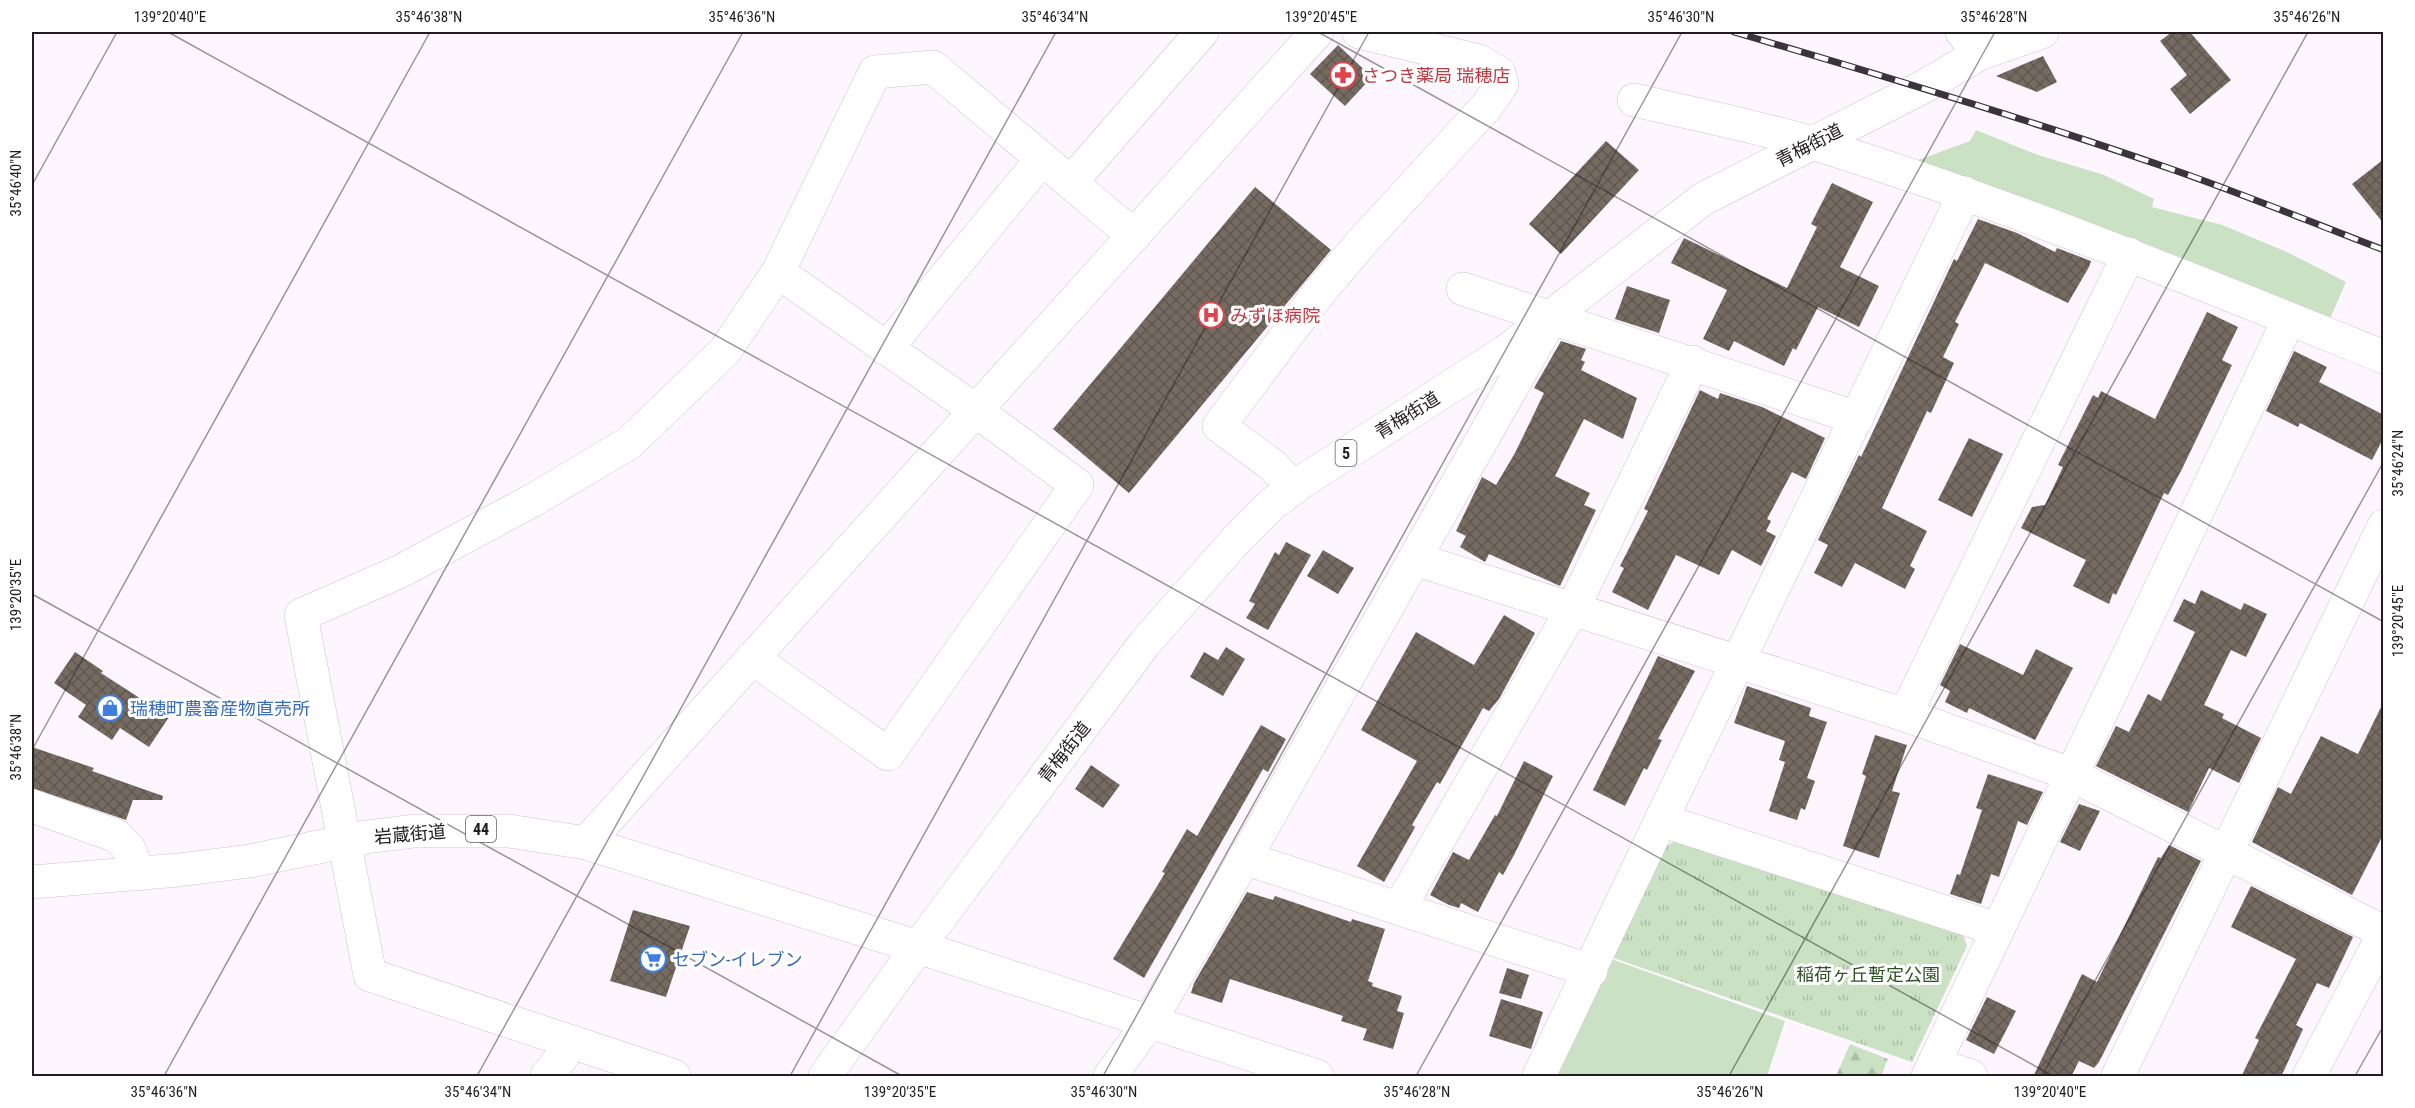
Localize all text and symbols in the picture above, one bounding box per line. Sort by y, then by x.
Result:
text: 139°20'40"E [134,8,206,26]
text: 35°46'38"N [396,8,462,26]
text: 35°46'36"N [709,8,775,26]
text: 35°46'34"N [1022,8,1088,26]
text: 139°20'45"E [1285,8,1357,26]
text: 35°46'30"N [1648,8,1714,26]
text: 35°46'28"N [1961,8,2027,26]
text: 35°46'26"N [2274,8,2340,26]
pharmacy icon: さつき薬局 瑞穂店 [1328,60,1358,90]
place label: さつき薬局 瑞穂店 [1362,65,1510,86]
street label: 青梅街道 [1772,119,1846,171]
text: 35°46'40"N [7,150,25,216]
hospital icon: みずほ病院 [1196,300,1226,330]
place label: みずほ病院 [1230,305,1320,326]
street label: 青梅街道 [1371,387,1443,443]
text: 35°46'24"N [2389,430,2407,496]
road number: 5 [1336,440,1356,466]
text: 139°20'35"E [7,559,25,631]
text: 139°20'45"E [2389,585,2407,657]
shop icon: 瑞穂町農畜産物直売所 [95,693,125,723]
place label: 瑞穂町農畜産物直売所 [130,698,310,719]
text: 35°46'38"N [7,714,25,780]
street label: 青梅街道 [1034,717,1094,787]
road number: 44 [466,816,496,842]
street label: 岩蔵街道 [373,820,447,848]
supermarket icon: セブン-イレブン [638,944,668,974]
place label: セブン-イレブン [672,949,802,970]
park label: 稲荷ヶ丘暫定公園 [1796,964,1940,985]
text: 35°46'36"N [131,1083,197,1101]
text: 35°46'34"N [445,1083,511,1101]
text: 139°20'35"E [864,1083,936,1101]
text: 35°46'30"N [1071,1083,1137,1101]
text: 35°46'28"N [1384,1083,1450,1101]
text: 35°46'26"N [1697,1083,1763,1101]
text: 139°20'40"E [2014,1083,2086,1101]

